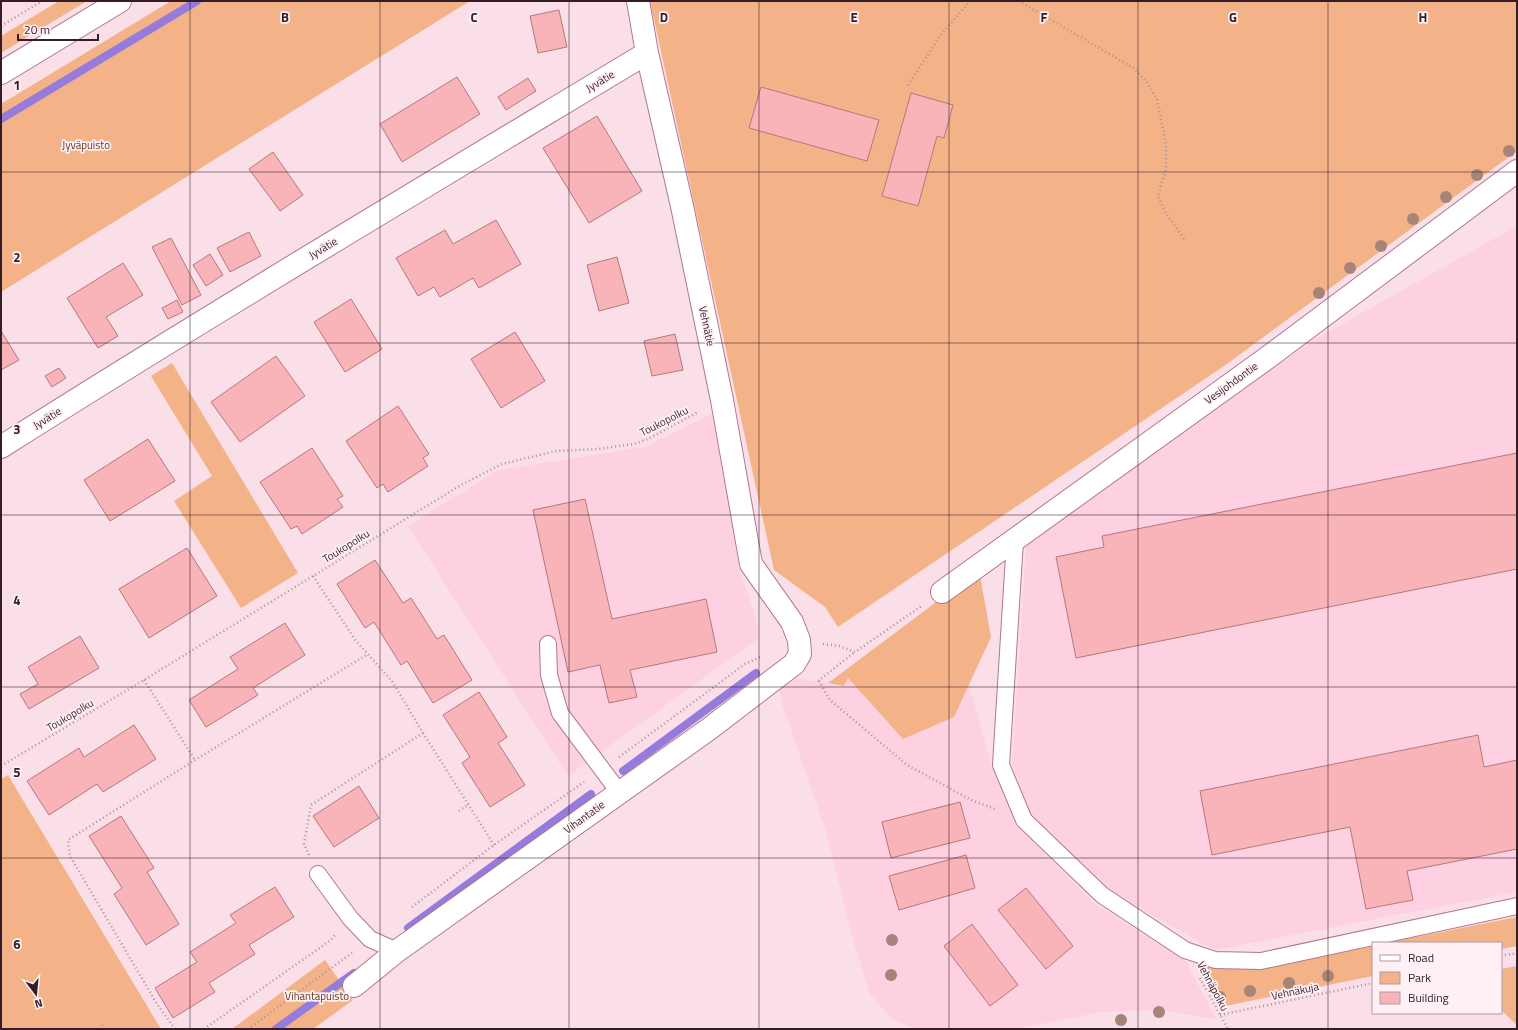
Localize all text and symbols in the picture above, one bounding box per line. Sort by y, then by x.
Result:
text: B [281,7,289,27]
text: C [470,7,478,27]
text: D [660,7,668,27]
text: E [850,7,858,27]
text: F [1041,7,1048,27]
text: G [1229,7,1237,27]
text: H [1419,7,1427,27]
scale bar [18,16,98,42]
text: 20 m [24,20,50,39]
street label: Jyvätie [583,66,618,96]
text: 1 [13,75,21,95]
park label: Jyväpuisto [62,137,110,153]
street label: Jyvätie [306,233,341,263]
text: 2 [13,247,21,267]
street label: Vehnätie [695,304,719,348]
street label: Vesijohdontie [1201,358,1261,408]
street label: Toukopolku [637,402,691,440]
street label: Jyvätie [30,403,65,433]
text: 3 [13,419,21,439]
street label: Toukopolku [319,525,373,567]
text: 4 [13,590,21,610]
street label: Toukopolku [43,695,97,735]
text: 5 [13,762,21,782]
street label: Vihantatie [560,796,608,837]
text: 6 [13,934,21,954]
legend [1372,942,1502,1014]
text: Road [1408,948,1434,967]
street label: Vehnäpolku [1193,958,1233,1014]
text: Park [1408,968,1431,987]
north arrow [16,974,56,1014]
street label: Vehnäkuja [1270,978,1321,1004]
park label: Vihantapuisto [285,988,349,1004]
text: Building [1408,988,1449,1007]
text: N [33,995,45,1012]

